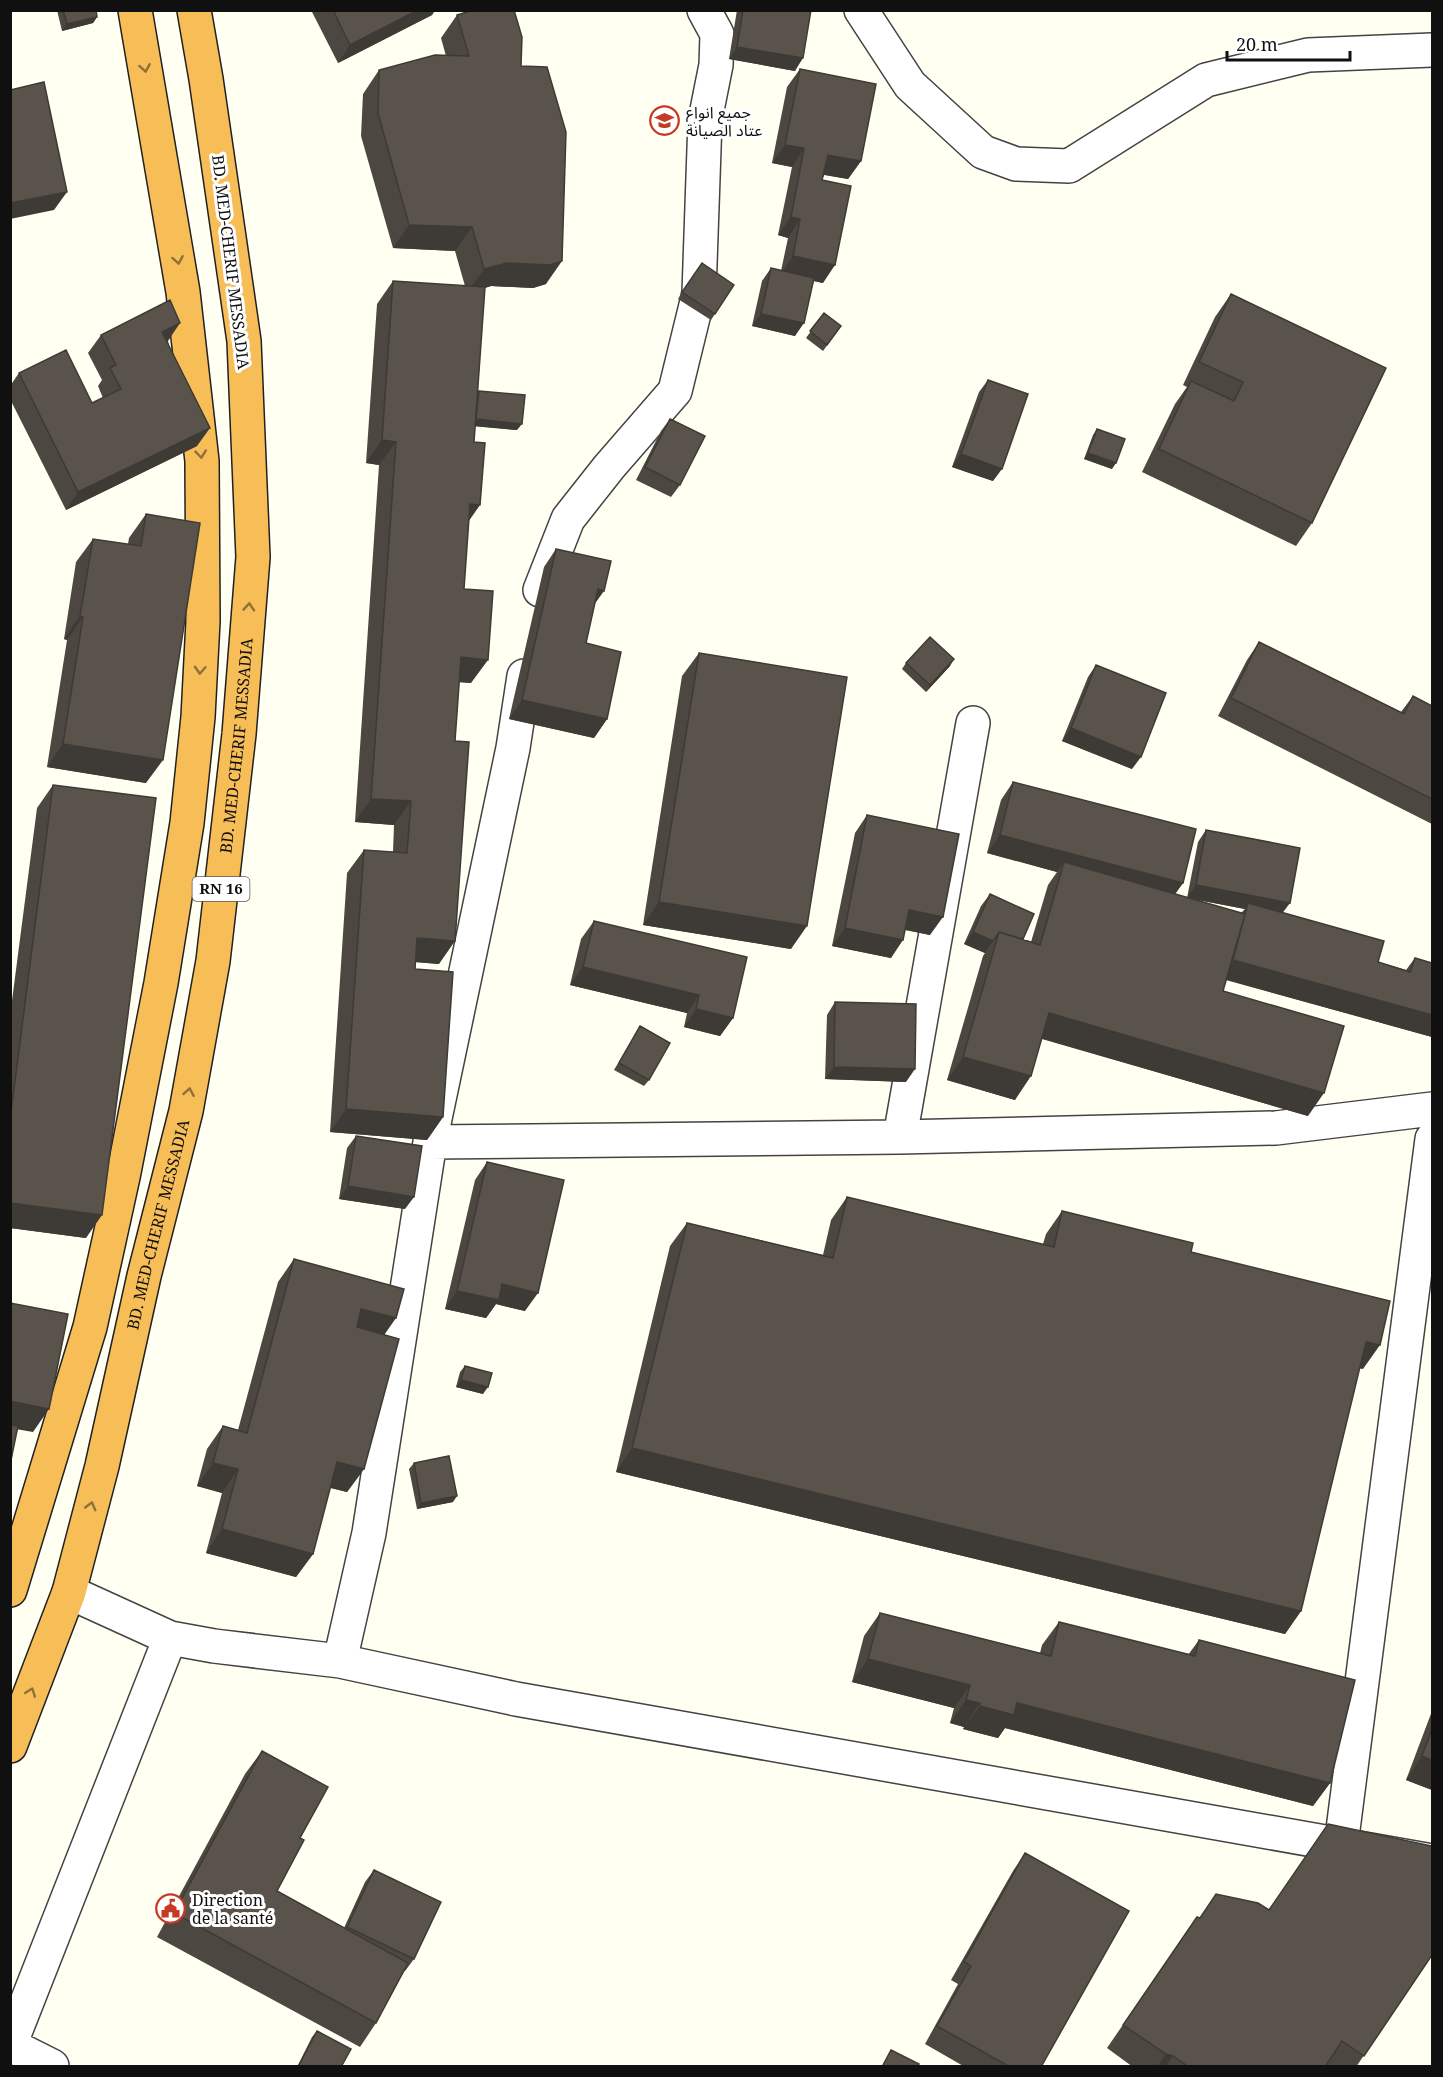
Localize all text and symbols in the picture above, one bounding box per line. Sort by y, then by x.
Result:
scale bar [1227,24,1350,62]
text: 20 m [1236,32,1278,56]
one-way arrow [138,63,151,73]
place label: جميع انواع عتاد الصيانة [686,101,762,141]
school or university icon: جميع انواع عتاد الصيانة [649,105,681,137]
street label: BD. MED-CHERIF MESSADIA [207,153,255,371]
one-way arrow [171,255,184,265]
one-way arrow [194,449,207,458]
one-way arrow [242,602,255,611]
street label: BD. MED-CHERIF MESSADIA [214,637,258,854]
one-way arrow [194,665,207,674]
road number: RN 16 [192,877,250,901]
one-way arrow [183,1087,195,1097]
street label: BD. MED-CHERIF MESSADIA [121,1116,195,1332]
one-way arrow [84,1502,97,1512]
one-way arrow [24,1687,36,1698]
place label: Direction de la santé [192,1889,273,1929]
public building icon: Direction de la santé [155,1893,187,1925]

